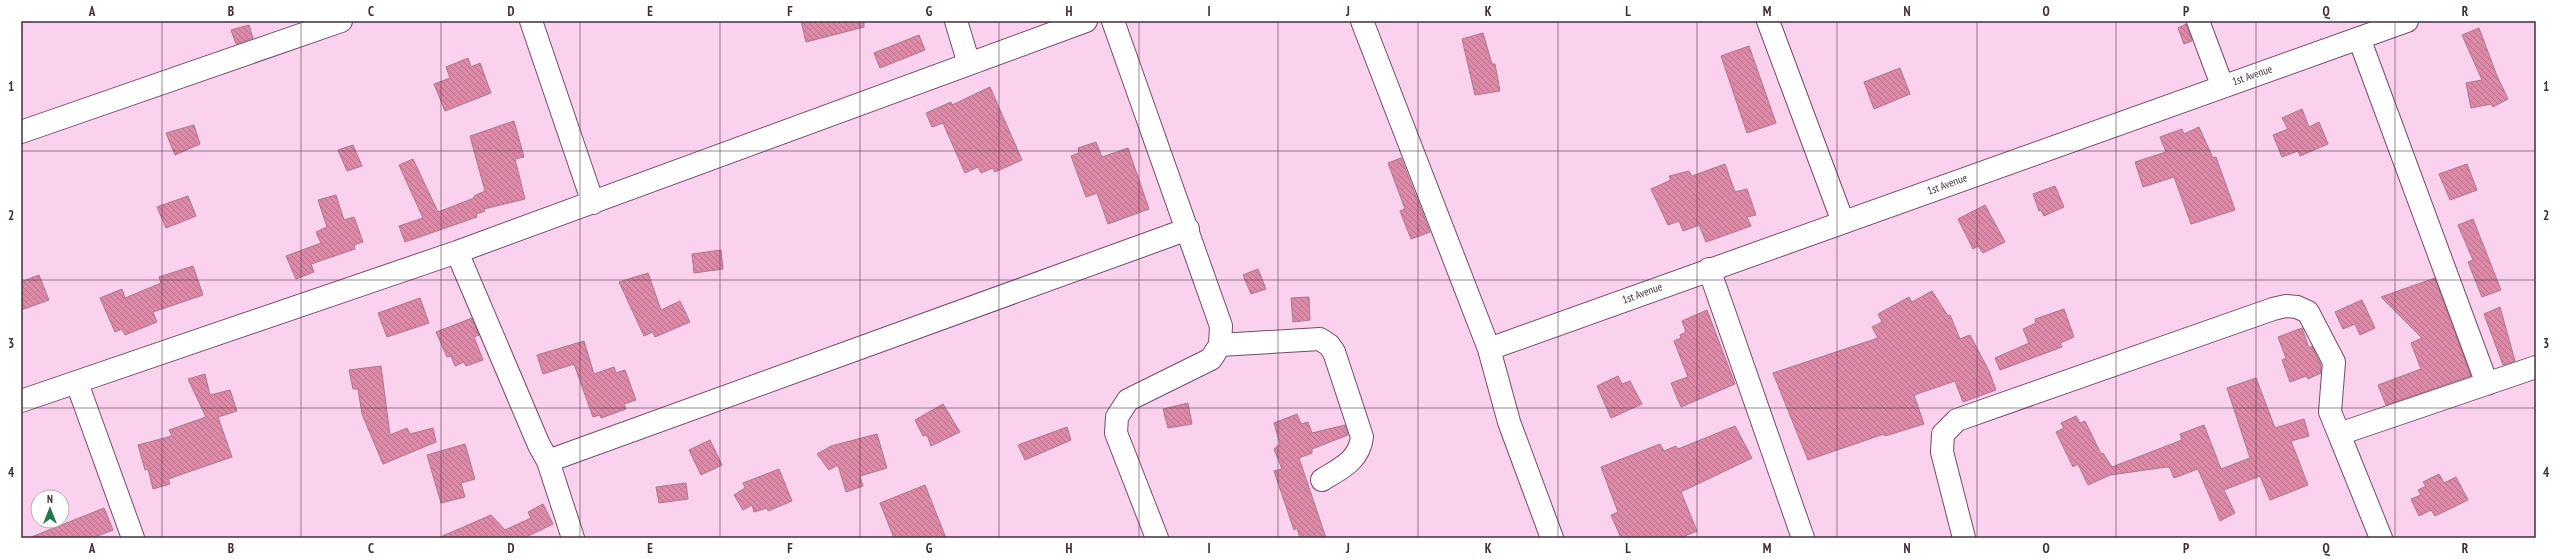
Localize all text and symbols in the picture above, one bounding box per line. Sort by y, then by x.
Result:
text: A [88,3,96,20]
text: B [228,3,234,20]
text: C [368,3,374,20]
text: D [508,3,515,20]
text: E [647,3,653,20]
text: F [787,3,793,20]
text: G [926,3,933,20]
text: H [1066,3,1073,20]
text: I [1207,3,1211,20]
text: J [1345,3,1350,20]
text: K [1485,3,1492,20]
text: L [1625,3,1631,20]
text: M [1763,3,1772,20]
text: N [1903,3,1911,20]
text: O [2042,3,2050,20]
text: P [2183,3,2189,20]
text: Q [2322,3,2330,20]
text: R [2462,3,2469,20]
street label: 1st Avenue [2230,61,2274,88]
text: 1 [8,78,14,95]
text: 1 [2543,78,2549,95]
street label: 1st Avenue [1925,170,1969,198]
text: 2 [8,207,14,224]
text: 2 [2543,207,2549,224]
street label: 1st Avenue [1620,279,1664,307]
text: 3 [8,335,14,352]
text: 3 [2543,335,2549,352]
text: 4 [8,464,15,481]
text: 4 [2543,464,2550,481]
north arrow [30,489,70,529]
text: N [47,492,53,506]
text: A [88,540,96,557]
text: B [228,540,234,557]
text: C [368,540,374,557]
text: D [508,540,515,557]
text: E [647,540,653,557]
text: F [787,540,793,557]
text: G [926,540,933,557]
text: H [1066,540,1073,557]
text: I [1207,540,1211,557]
text: J [1345,540,1350,557]
text: K [1485,540,1492,557]
text: L [1625,540,1631,557]
text: M [1763,540,1772,557]
text: N [1903,540,1911,557]
text: O [2042,540,2050,557]
text: P [2183,540,2189,557]
text: Q [2322,540,2330,557]
text: R [2462,540,2469,557]

